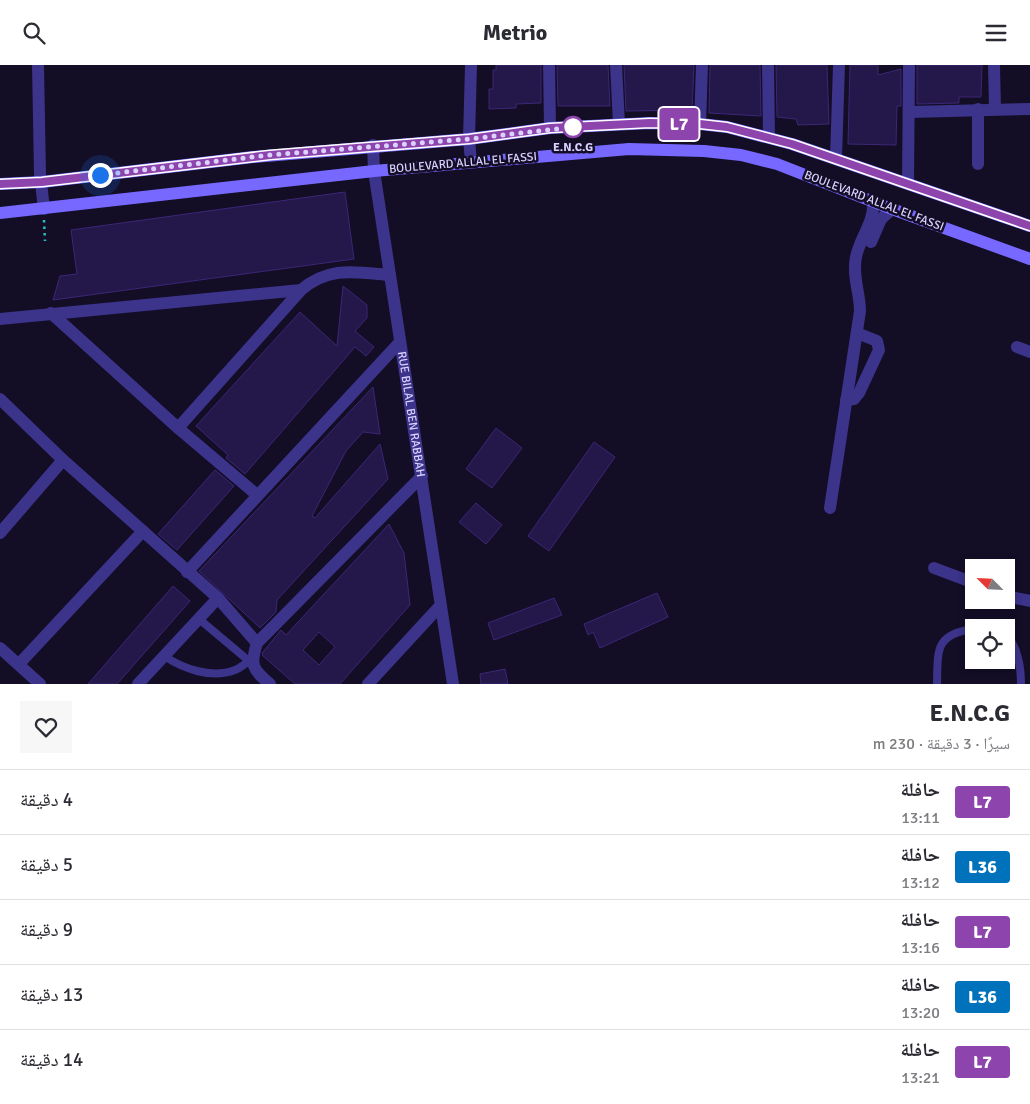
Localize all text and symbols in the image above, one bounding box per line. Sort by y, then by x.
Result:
icon: search [20,19,48,47]
text: Metrio [483,19,547,46]
icon: menu [982,19,1010,47]
line badge: L7 [656,108,702,140]
text: L7 [669,113,689,135]
marker: E.N.C.G [562,116,584,138]
place label: E.N.C.G [553,140,593,155]
street label: BOULEVARD ALLAL EL FASSI [388,149,538,177]
your location [88,163,113,188]
street label: BOULEVARD ALLAL EL FASSI [802,167,946,235]
street label: RUE BILAL BEN RABBAH [394,350,429,478]
north arrow [965,559,1015,609]
map controls [965,559,1015,669]
button: locate [965,619,1015,669]
text: E.N.C.G [930,698,1010,728]
button: heart [20,701,72,753]
text: سيرًا · 3 دقيقة · 230 m [873,734,1010,754]
text: حافلة [901,778,940,802]
text: 4 دقيقة [20,788,73,812]
text: L7 [973,791,992,813]
text: 13:11 [901,808,940,828]
text: حافلة [901,843,940,867]
text: 5 دقيقة [20,853,73,877]
text: L36 [968,856,997,878]
text: 13:12 [901,873,940,893]
text: حافلة [901,908,940,932]
text: 9 دقيقة [20,918,73,942]
text: L7 [973,921,992,943]
text: 13:16 [901,938,940,958]
text: حافلة [901,973,940,997]
text: 13 دقيقة [20,983,83,1007]
text: L36 [968,986,997,1008]
text: 13:20 [901,1003,940,1023]
text: حافلة [901,1038,940,1062]
text: 14 دقيقة [20,1048,83,1072]
text: L7 [973,1051,992,1073]
text: 13:21 [901,1068,940,1088]

